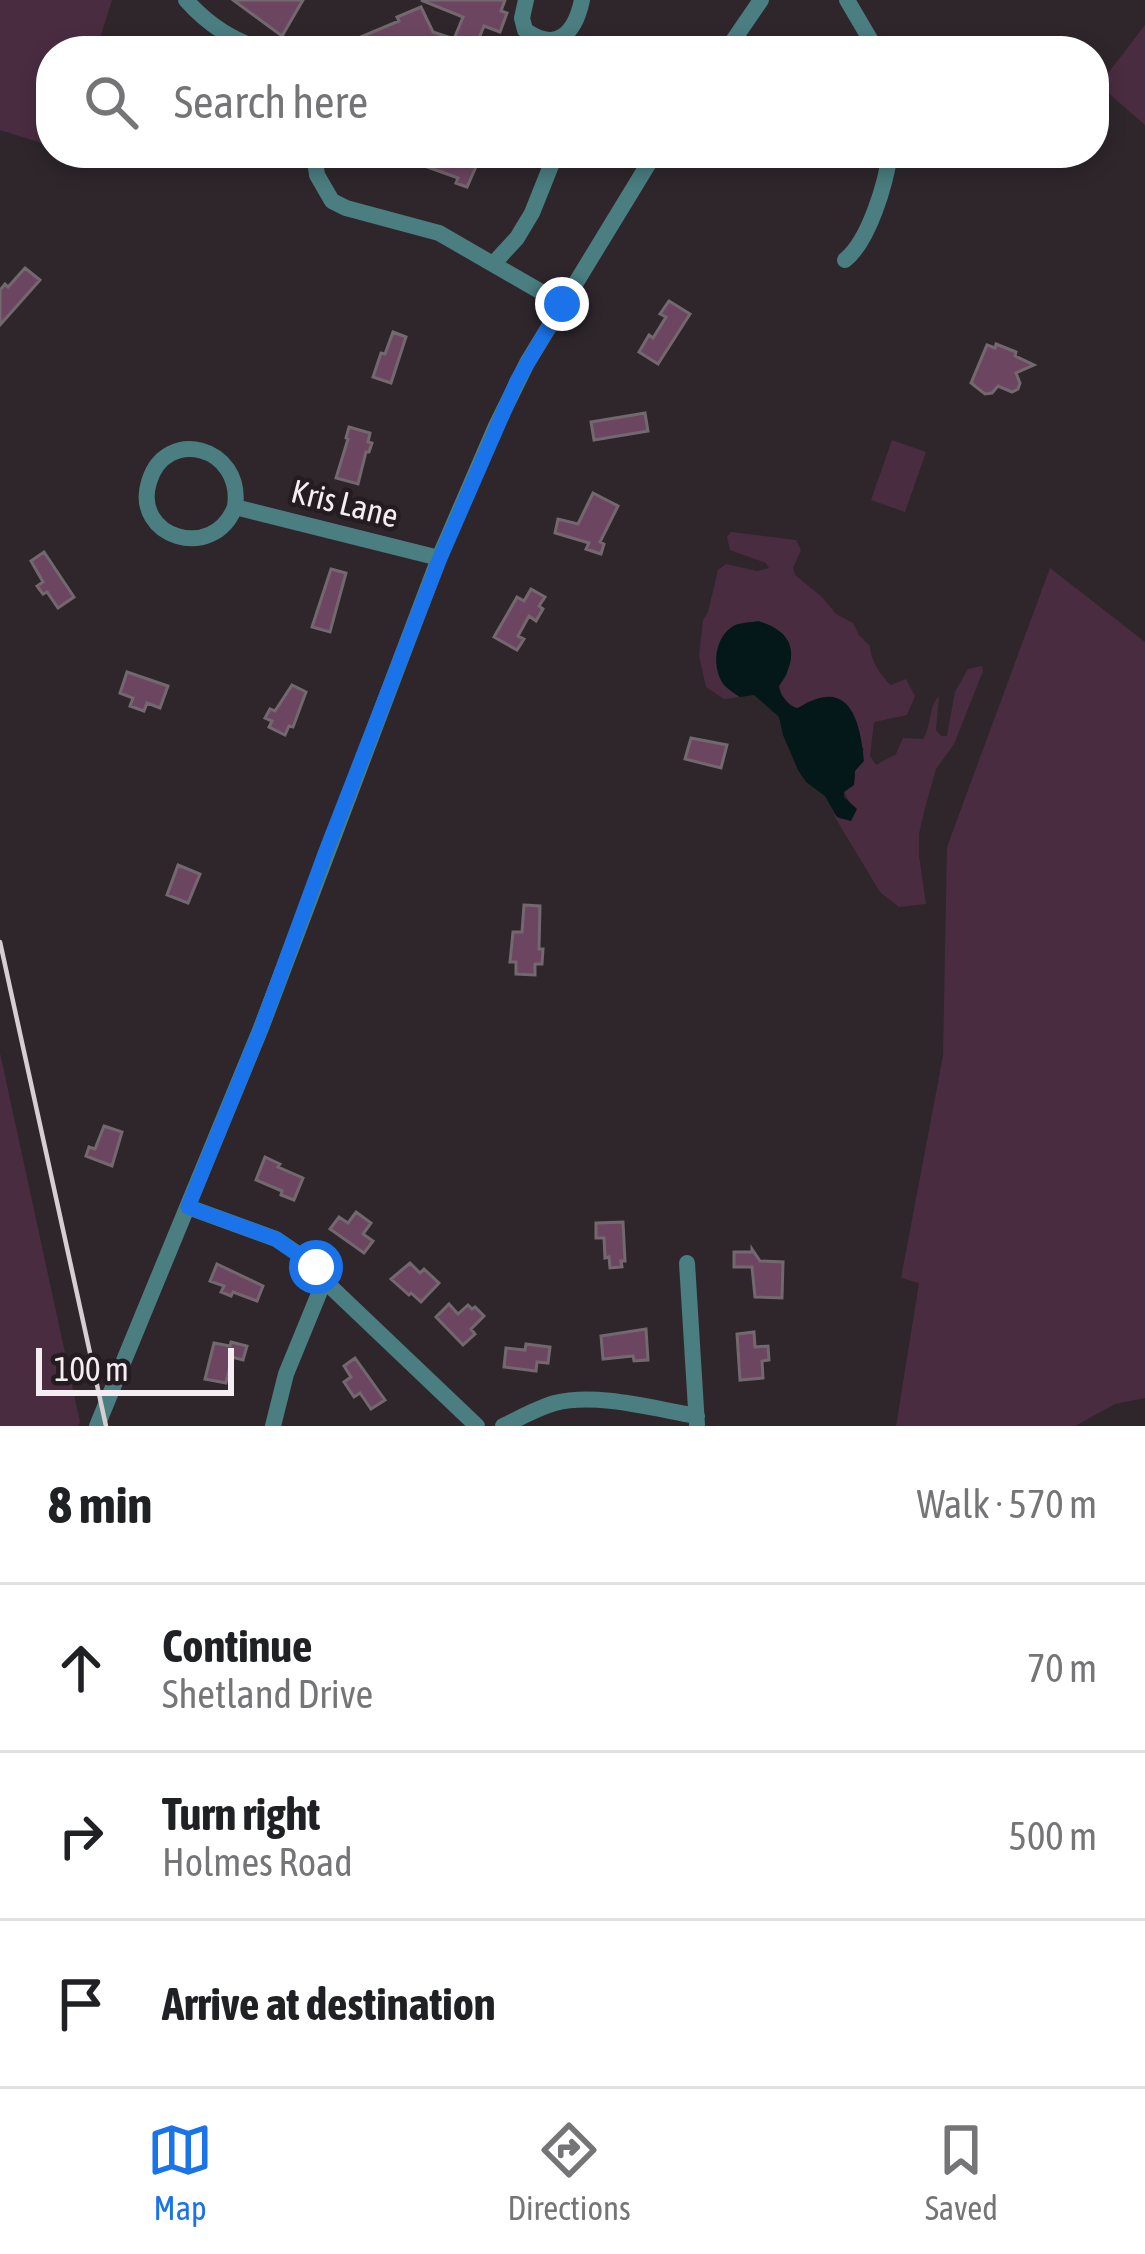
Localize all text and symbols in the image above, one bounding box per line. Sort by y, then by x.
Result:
search box [36,36,1109,168]
icon: search [78,69,144,135]
text: Search here [174,76,368,128]
route end [535,277,589,331]
street label: Kris Lane [288,471,402,535]
route start [289,1240,343,1294]
scale bar [36,1342,234,1395]
text: 100 m [54,1350,129,1388]
text: 8 min [48,1475,152,1534]
text: Walk · 570 m [917,1482,1097,1526]
text: Continue [162,1620,313,1672]
icon: ahead [48,1635,114,1701]
text: 70 m [1027,1646,1097,1690]
text: Shetland Drive [162,1672,373,1716]
text: Turn right [162,1788,320,1840]
icon: right [48,1803,114,1869]
text: 500 m [1009,1814,1097,1858]
text: Holmes Road [162,1840,353,1884]
icon: arrive [48,1971,114,2037]
text: Arrive at destination [162,1978,496,2030]
tab: Map [147,2117,213,2227]
tab: Directions [507,2117,631,2227]
tab: Saved [925,2117,998,2227]

